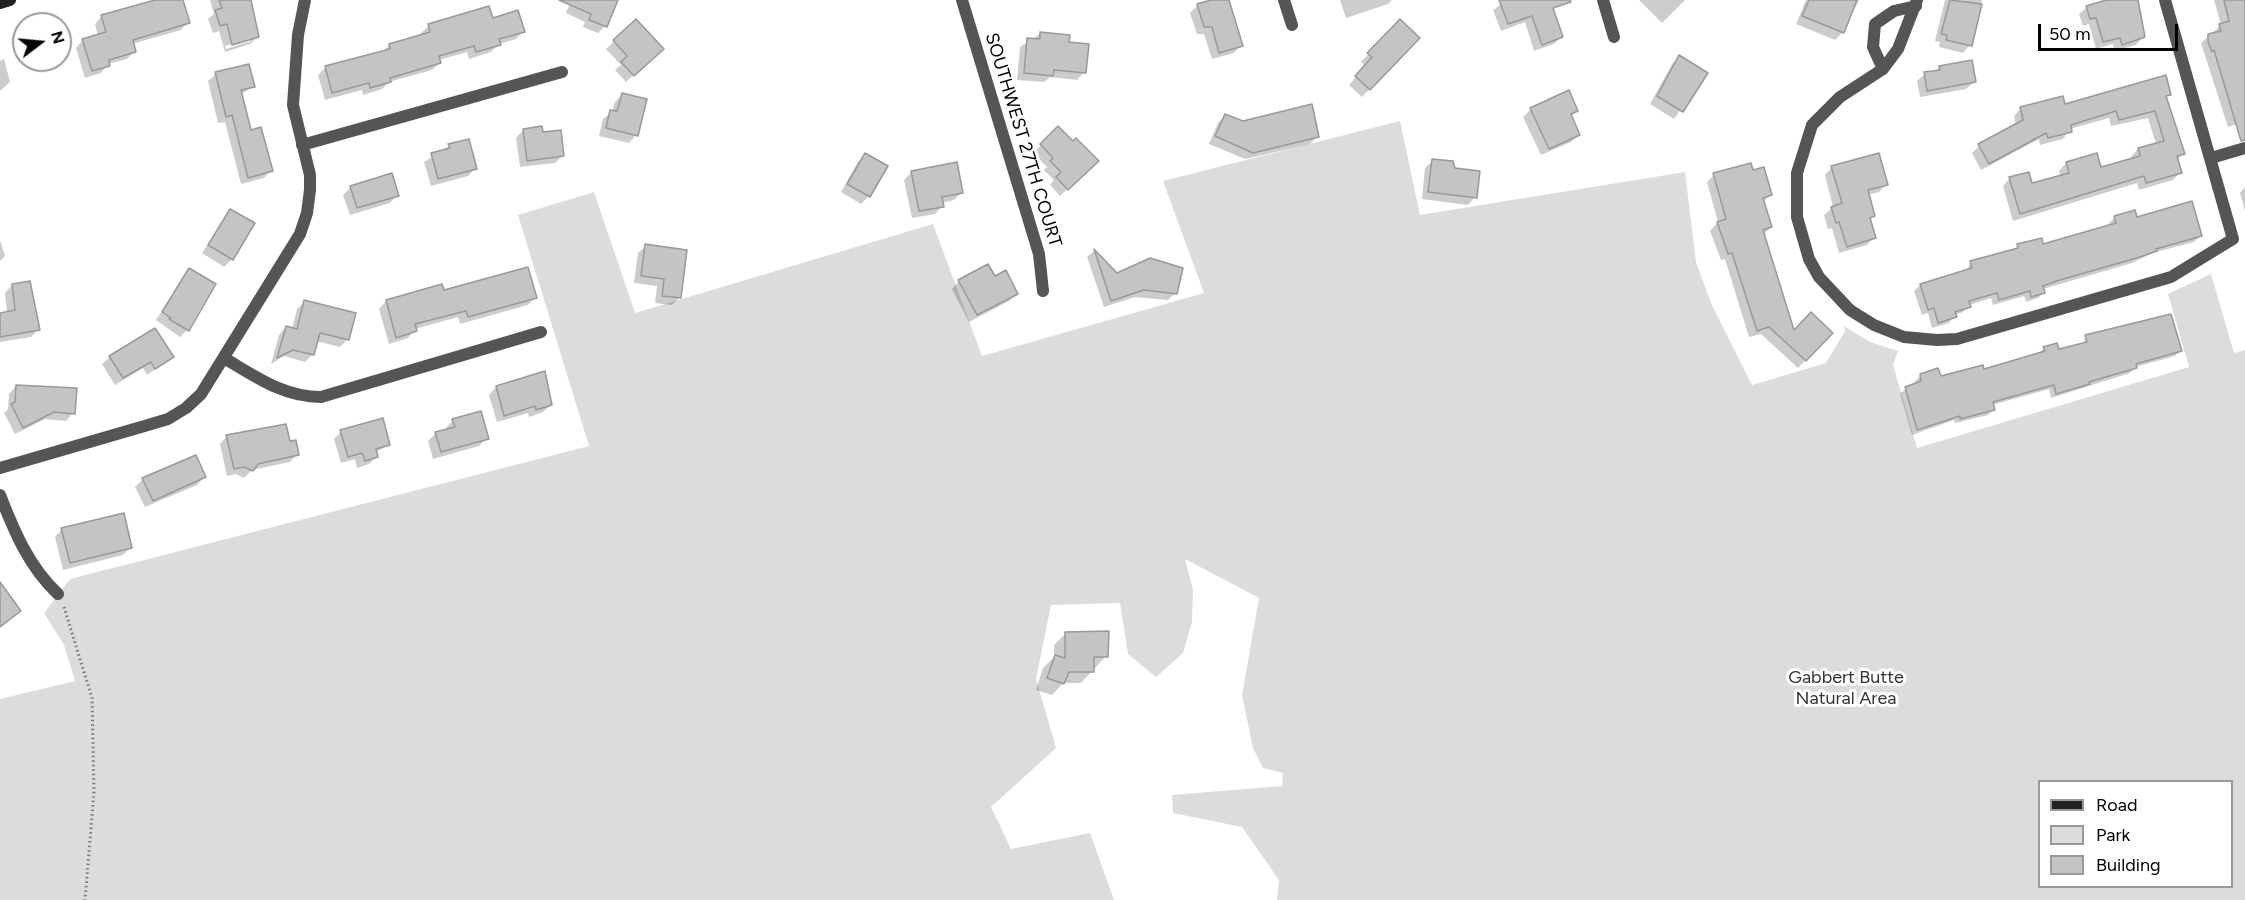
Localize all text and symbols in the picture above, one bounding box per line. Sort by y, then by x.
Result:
north arrow [12,12,72,72]
scale bar [2041,12,2180,50]
text: 50 m [2049,23,2091,45]
text: N [47,29,69,46]
street label: SOUTHWEST 27TH COURT [980,30,1066,250]
park label: Gabbert Butte Natural Area [1788,667,1904,710]
legend [2038,780,2233,888]
text: Road [2096,794,2137,816]
text: Park [2096,824,2130,846]
text: Building [2096,854,2161,876]

